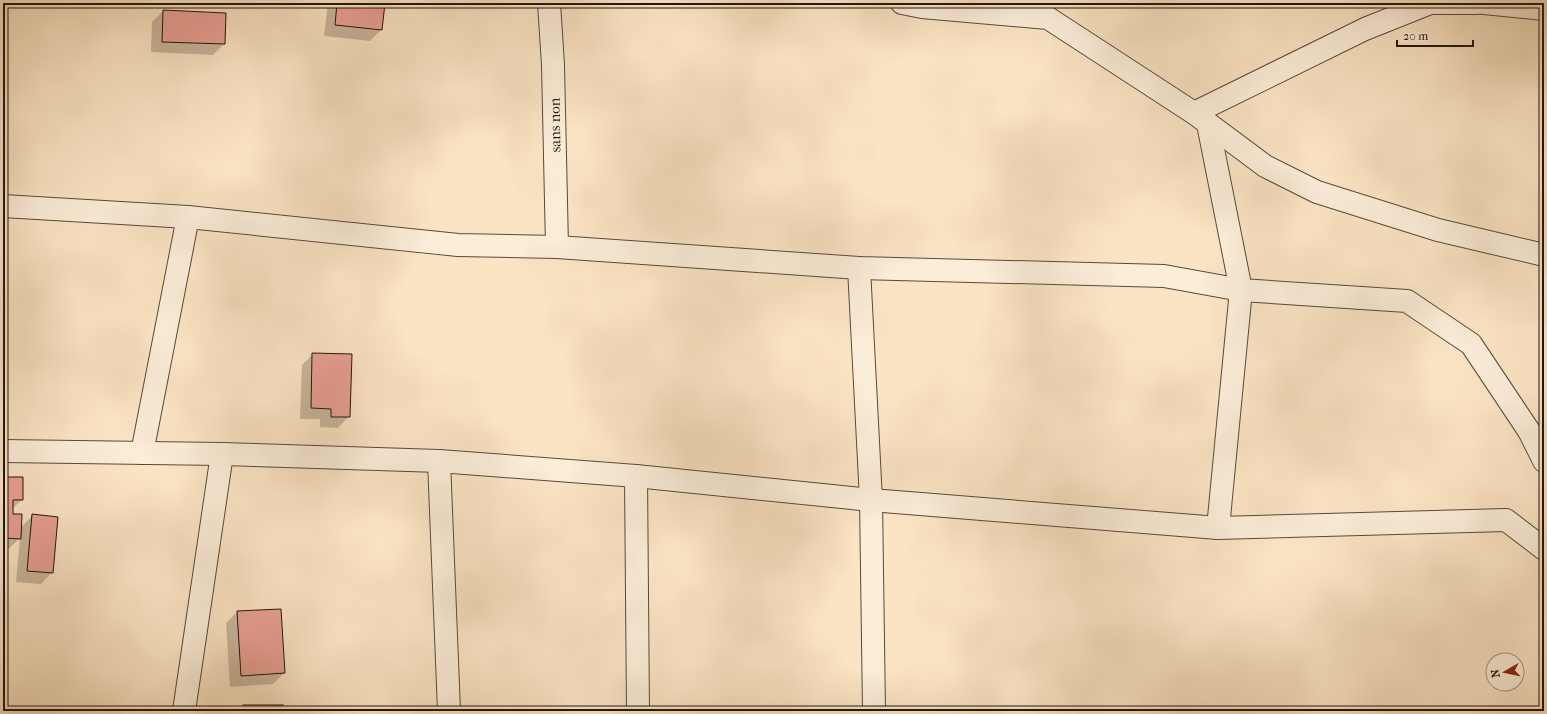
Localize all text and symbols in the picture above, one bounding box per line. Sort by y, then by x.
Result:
scale bar [1397,22,1473,48]
text: 20 m [1403,29,1428,43]
street label: sans non [546,97,564,153]
north arrow [1485,652,1525,692]
text: N [1488,668,1503,679]

